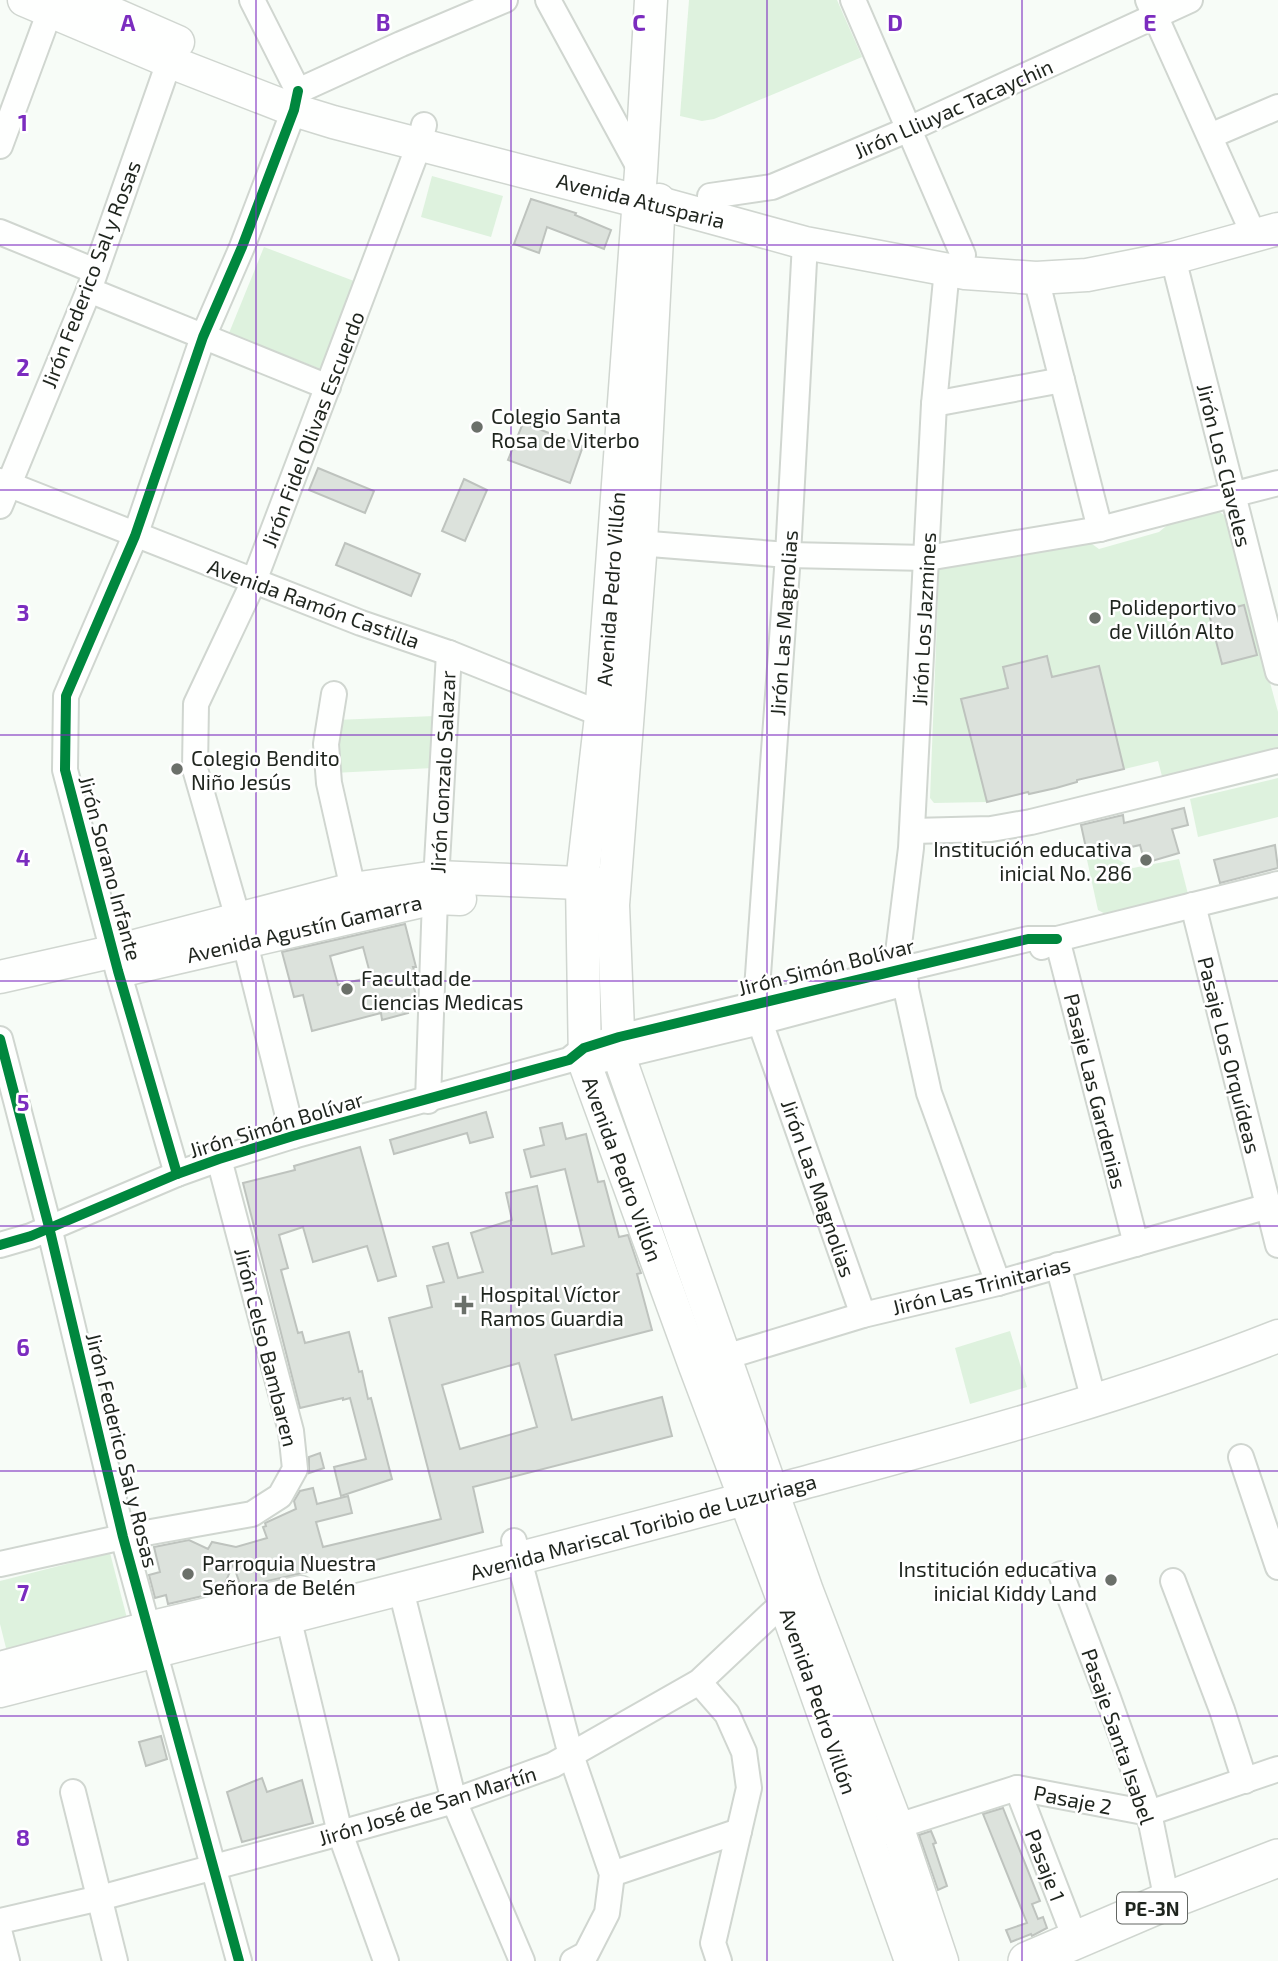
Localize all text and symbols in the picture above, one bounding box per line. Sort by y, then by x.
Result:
text: A [120,8,136,36]
text: B [376,8,390,36]
text: C [632,8,646,36]
text: D [887,8,903,36]
text: E [1143,8,1157,36]
street label: Jirón Lliuyac Tacaychin [850,53,1056,163]
text: 1 [18,108,28,136]
street label: Jirón Federico Sal y Rosas [35,157,145,391]
street label: Avenida Atusparia [554,167,728,233]
street label: Jirón Fidel Olivas Escuerdo [255,307,369,551]
text: 2 [16,353,30,381]
street label: Jirón Los Claveles [1193,381,1257,549]
place label: Colegio Santa Rosa de Viterbo [491,403,640,452]
marker: Colegio Santa Rosa de Viterbo [469,419,485,435]
street label: Avenida Pedro Villón [591,491,629,687]
street label: Jirón Las Magnolias [764,529,802,717]
street label: Jirón Los Jazmines [906,531,940,707]
street label: Avenida Ramón Castilla [205,553,423,653]
place label: Polideportivo de Villón Alto [1109,594,1237,643]
text: 3 [16,598,30,626]
marker: Polideportivo de Villón Alto [1087,610,1103,626]
street label: Jirón Gonzalo Salazar [424,669,460,874]
place label: Colegio Bendito Niño Jesús [191,745,340,794]
marker: Colegio Bendito Niño Jesús [169,761,185,777]
street label: Jirón Sorano Infante [74,773,148,963]
place label: Institución educativa inicial No. 286 [933,836,1132,885]
text: 4 [16,843,30,871]
marker: Institución educativa inicial No. 286 [1138,852,1154,868]
street label: Avenida Agustín Gamarra [184,889,424,967]
street label: Jirón Simón Bolívar [735,932,917,1000]
street label: Pasaje Los Orquídeas [1192,954,1267,1156]
place label: Facultad de Ciencias Medicas [361,965,523,1014]
marker: Facultad de Ciencias Medicas [339,981,355,997]
street label: Pasaje Las Gardenias [1059,991,1132,1192]
street label: Avenida Pedro Villón [578,1073,668,1265]
street label: Jirón Simón Bolívar [186,1085,367,1162]
text: 5 [17,1088,29,1116]
street label: Jirón Las Magnolias [777,1096,861,1280]
street label: Jirón Celso Bambaren [230,1245,304,1449]
street label: Jirón Las Trinitarias [889,1251,1073,1319]
place label: Hospital Víctor Ramos Guardia [480,1281,624,1330]
marker: Hospital Víctor Ramos Guardia [454,1295,474,1315]
street label: Jirón Federico Sal y Rosas [82,1330,164,1570]
text: 6 [16,1333,30,1361]
street label: Avenida Mariscal Toribio de Luzuriaga [467,1468,819,1584]
place label: Parroquia Nuestra Señora de Belén [202,1550,376,1599]
place label: Institución educativa inicial Kiddy Land [898,1556,1097,1605]
marker: Parroquia Nuestra Señora de Belén [180,1566,196,1582]
marker: Institución educativa inicial Kiddy Land [1103,1572,1119,1588]
text: 7 [17,1578,29,1606]
street label: Avenida Pedro Villón [775,1605,863,1797]
street label: Pasaje Santa Isabel [1076,1645,1161,1828]
street label: Jirón José de San Martín [315,1760,539,1850]
street label: Pasaje 2 [1032,1779,1114,1820]
text: 8 [16,1823,30,1851]
street label: Pasaje 1 [1020,1825,1071,1905]
road number: PE-3N [1117,1892,1187,1924]

